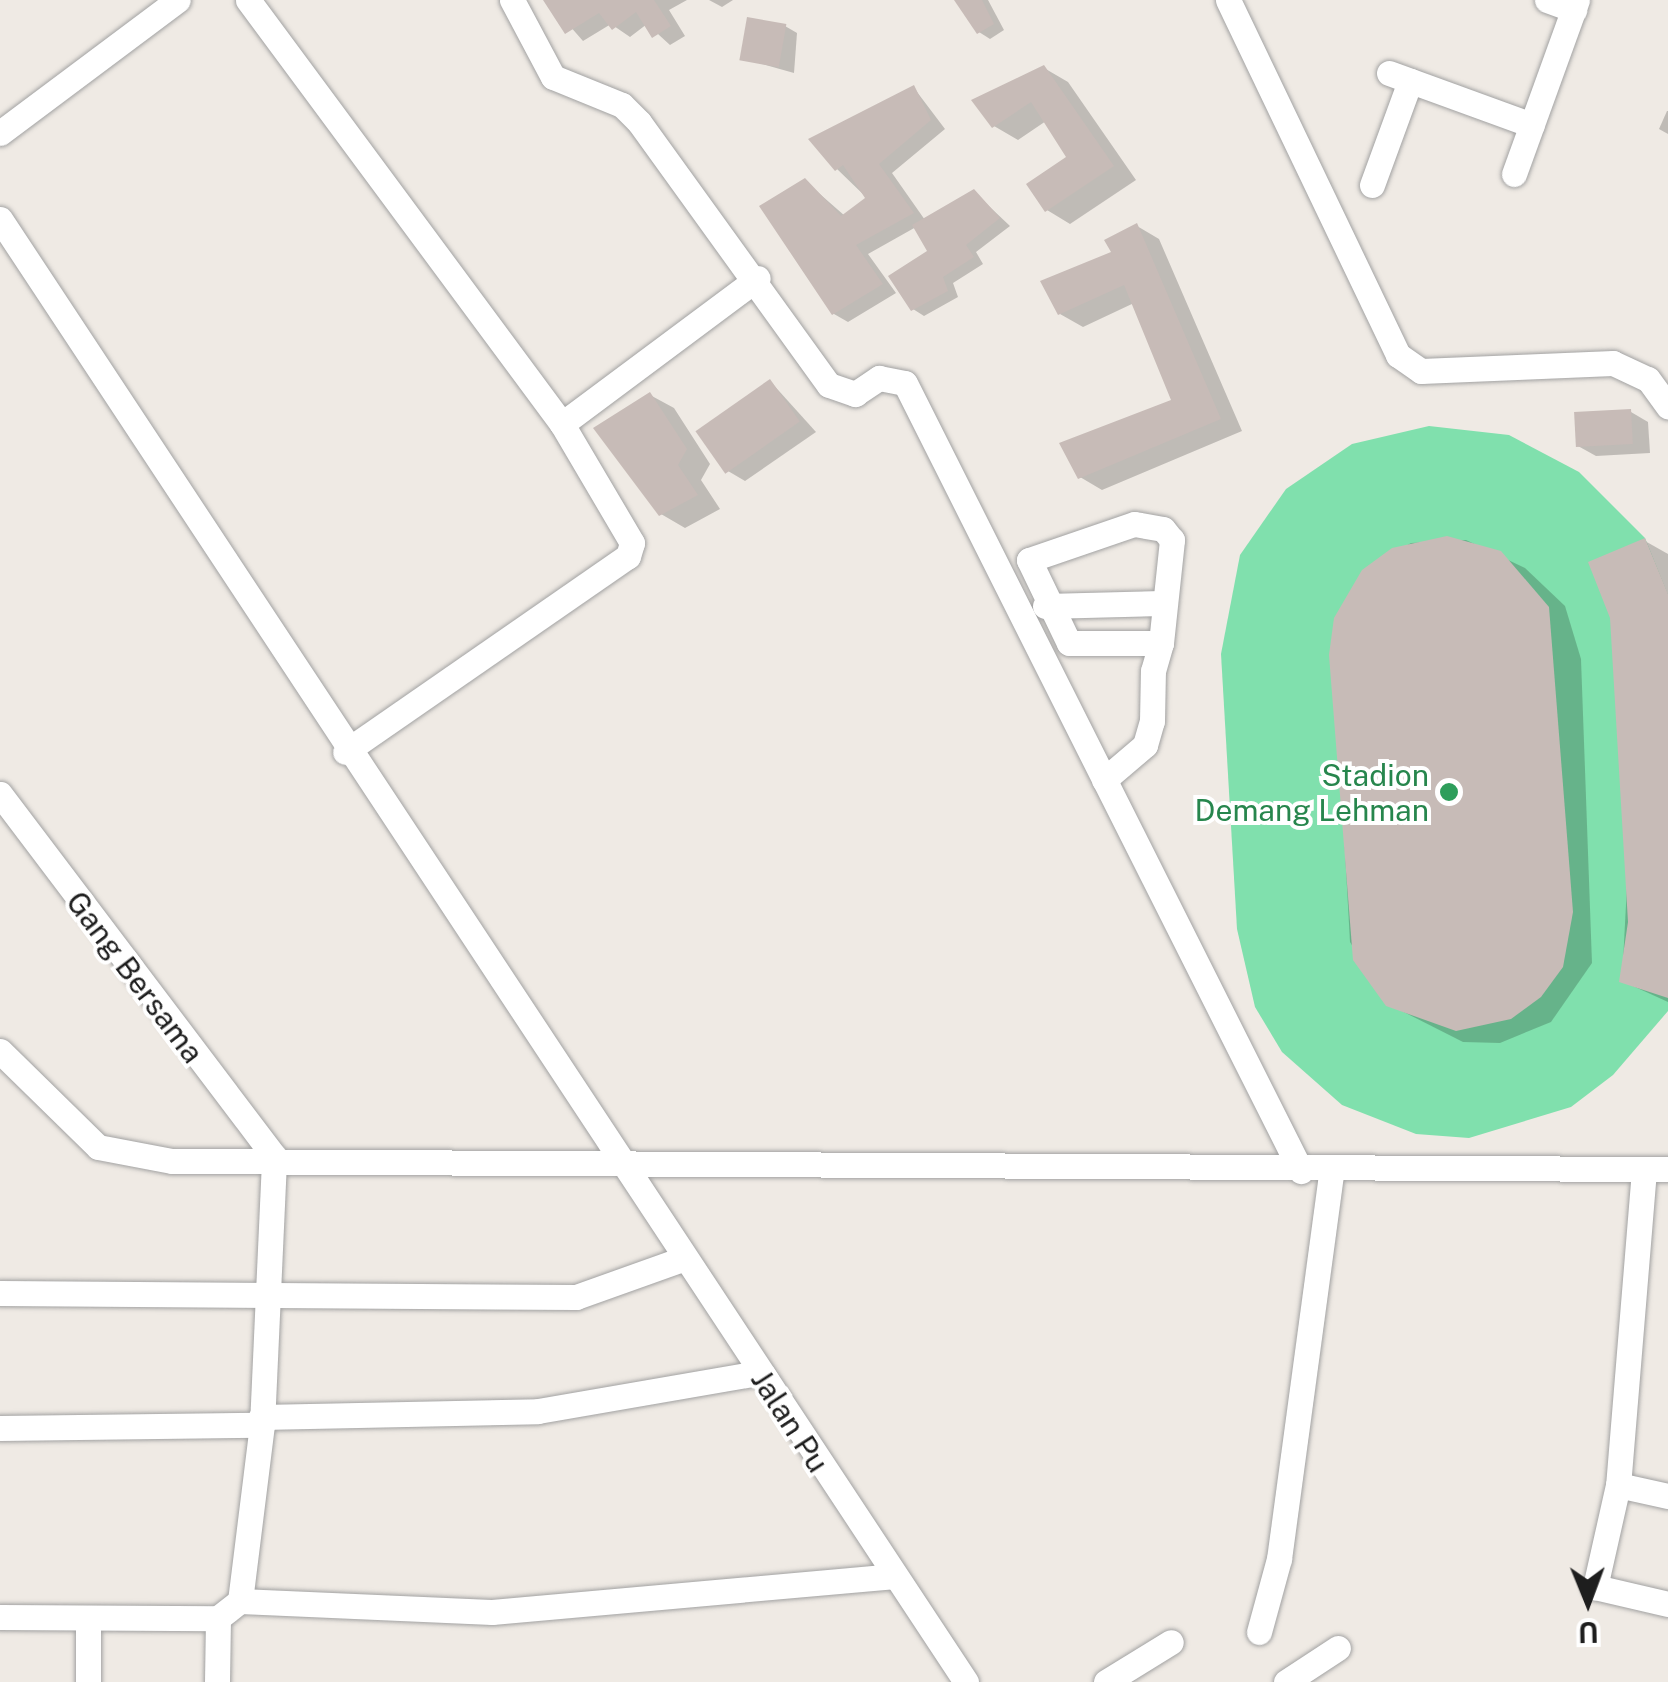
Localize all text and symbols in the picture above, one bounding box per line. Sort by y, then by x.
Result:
place label: Stadion Demang Lehman [1195,757,1429,828]
marker: Stadion Demang Lehman [1438,781,1460,803]
street label: Gang Bersama [59,884,211,1070]
street label: Jalan Pu [744,1363,836,1479]
north arrow [1538,1552,1638,1652]
text: U [1578,1616,1599,1649]

